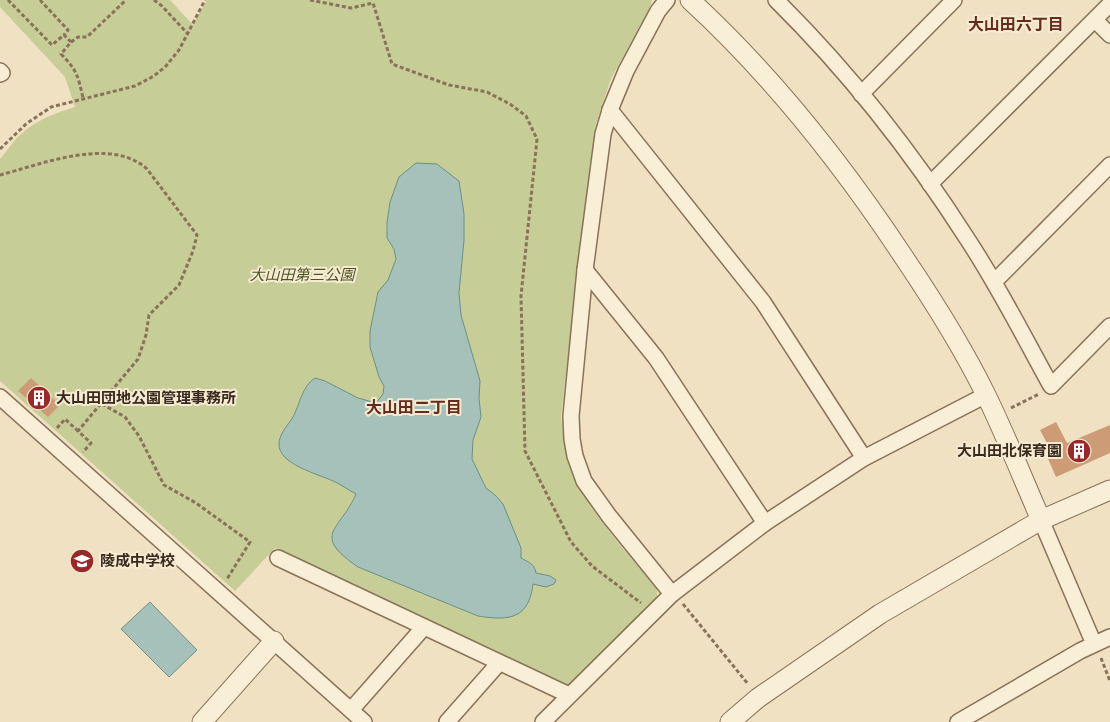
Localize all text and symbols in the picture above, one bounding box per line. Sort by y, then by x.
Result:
district label: 大山田六丁目 [968,11,1064,35]
park label: 大山田第三公園 [249,263,356,284]
building icon: 大山田団地公園管理事務所 [26,385,52,411]
place label: 大山田団地公園管理事務所 [56,386,236,407]
district label: 大山田二丁目 [366,394,462,418]
building icon: 大山田北保育園 [1066,438,1092,464]
place label: 大山田北保育園 [957,439,1062,460]
school or university icon: 陵成中学校 [69,548,95,574]
place label: 陵成中学校 [100,549,175,570]

